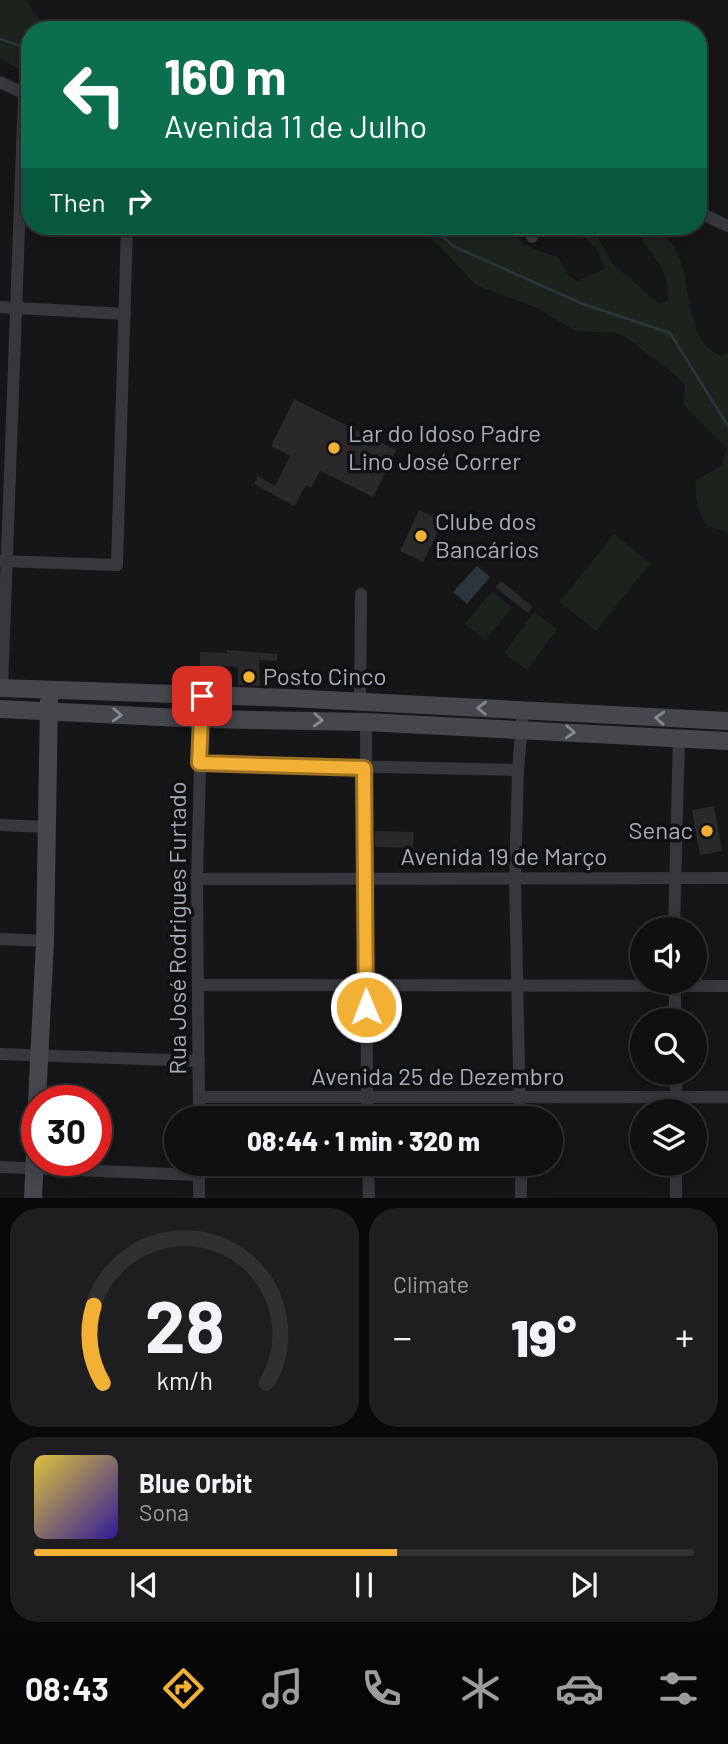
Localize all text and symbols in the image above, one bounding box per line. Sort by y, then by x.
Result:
text: 160 m [164,46,286,105]
icon: left [49,49,140,140]
text: Avenida 11 de Julho [164,106,427,144]
icon: right [120,182,158,220]
text: Then [49,186,106,217]
place label: Lar do Idoso Padre Lino José Correr [348,418,541,475]
marker: Lar do Idoso Padre Lino José Correr [326,440,342,456]
place label: Clube dos Bancários [435,506,539,563]
marker: Clube dos Bancários [413,528,429,544]
place label: Posto Cinco [263,661,387,690]
pin [172,666,232,726]
marker: Posto Cinco [241,669,257,685]
icon: arrive [183,677,221,715]
one-way arrow [477,700,488,715]
one-way arrow [112,707,123,722]
one-way arrow [654,711,665,726]
one-way arrow [313,712,324,727]
one-way arrow [565,724,576,739]
street label: Rua José Rodrigues Furtado [162,781,191,1075]
place label: Senac [629,815,693,844]
marker: Senac [699,823,715,839]
street label: Avenida 19 de Março [401,841,607,870]
map controls [630,917,707,1176]
button: sound [630,917,707,994]
position arrow [329,970,403,1044]
button: search [630,1008,707,1085]
street label: Avenida 25 de Dezembro [311,1061,565,1090]
speed limit sign: 30 [21,1085,112,1176]
button: layers [630,1099,707,1176]
text: 08:44 · 1 min · 320 m [247,1125,480,1156]
text: Climate [393,1270,469,1298]
text: 28 [144,1281,225,1369]
text: 19° [511,1305,576,1367]
text: − [393,1313,412,1359]
text: + [675,1313,694,1359]
text: km/h [156,1365,213,1395]
text: Blue Orbit [139,1467,252,1498]
text: Sona [139,1498,189,1526]
icon: previous [125,1566,163,1604]
icon: pause [345,1566,383,1604]
icon: next [565,1566,603,1604]
icon: directions [159,1664,208,1713]
icon: music [258,1664,307,1713]
icon: phone [357,1664,406,1713]
icon: climate [456,1664,505,1713]
icon: car [555,1664,604,1713]
icon: filters [654,1664,703,1713]
text: 08:43 [25,1669,109,1707]

